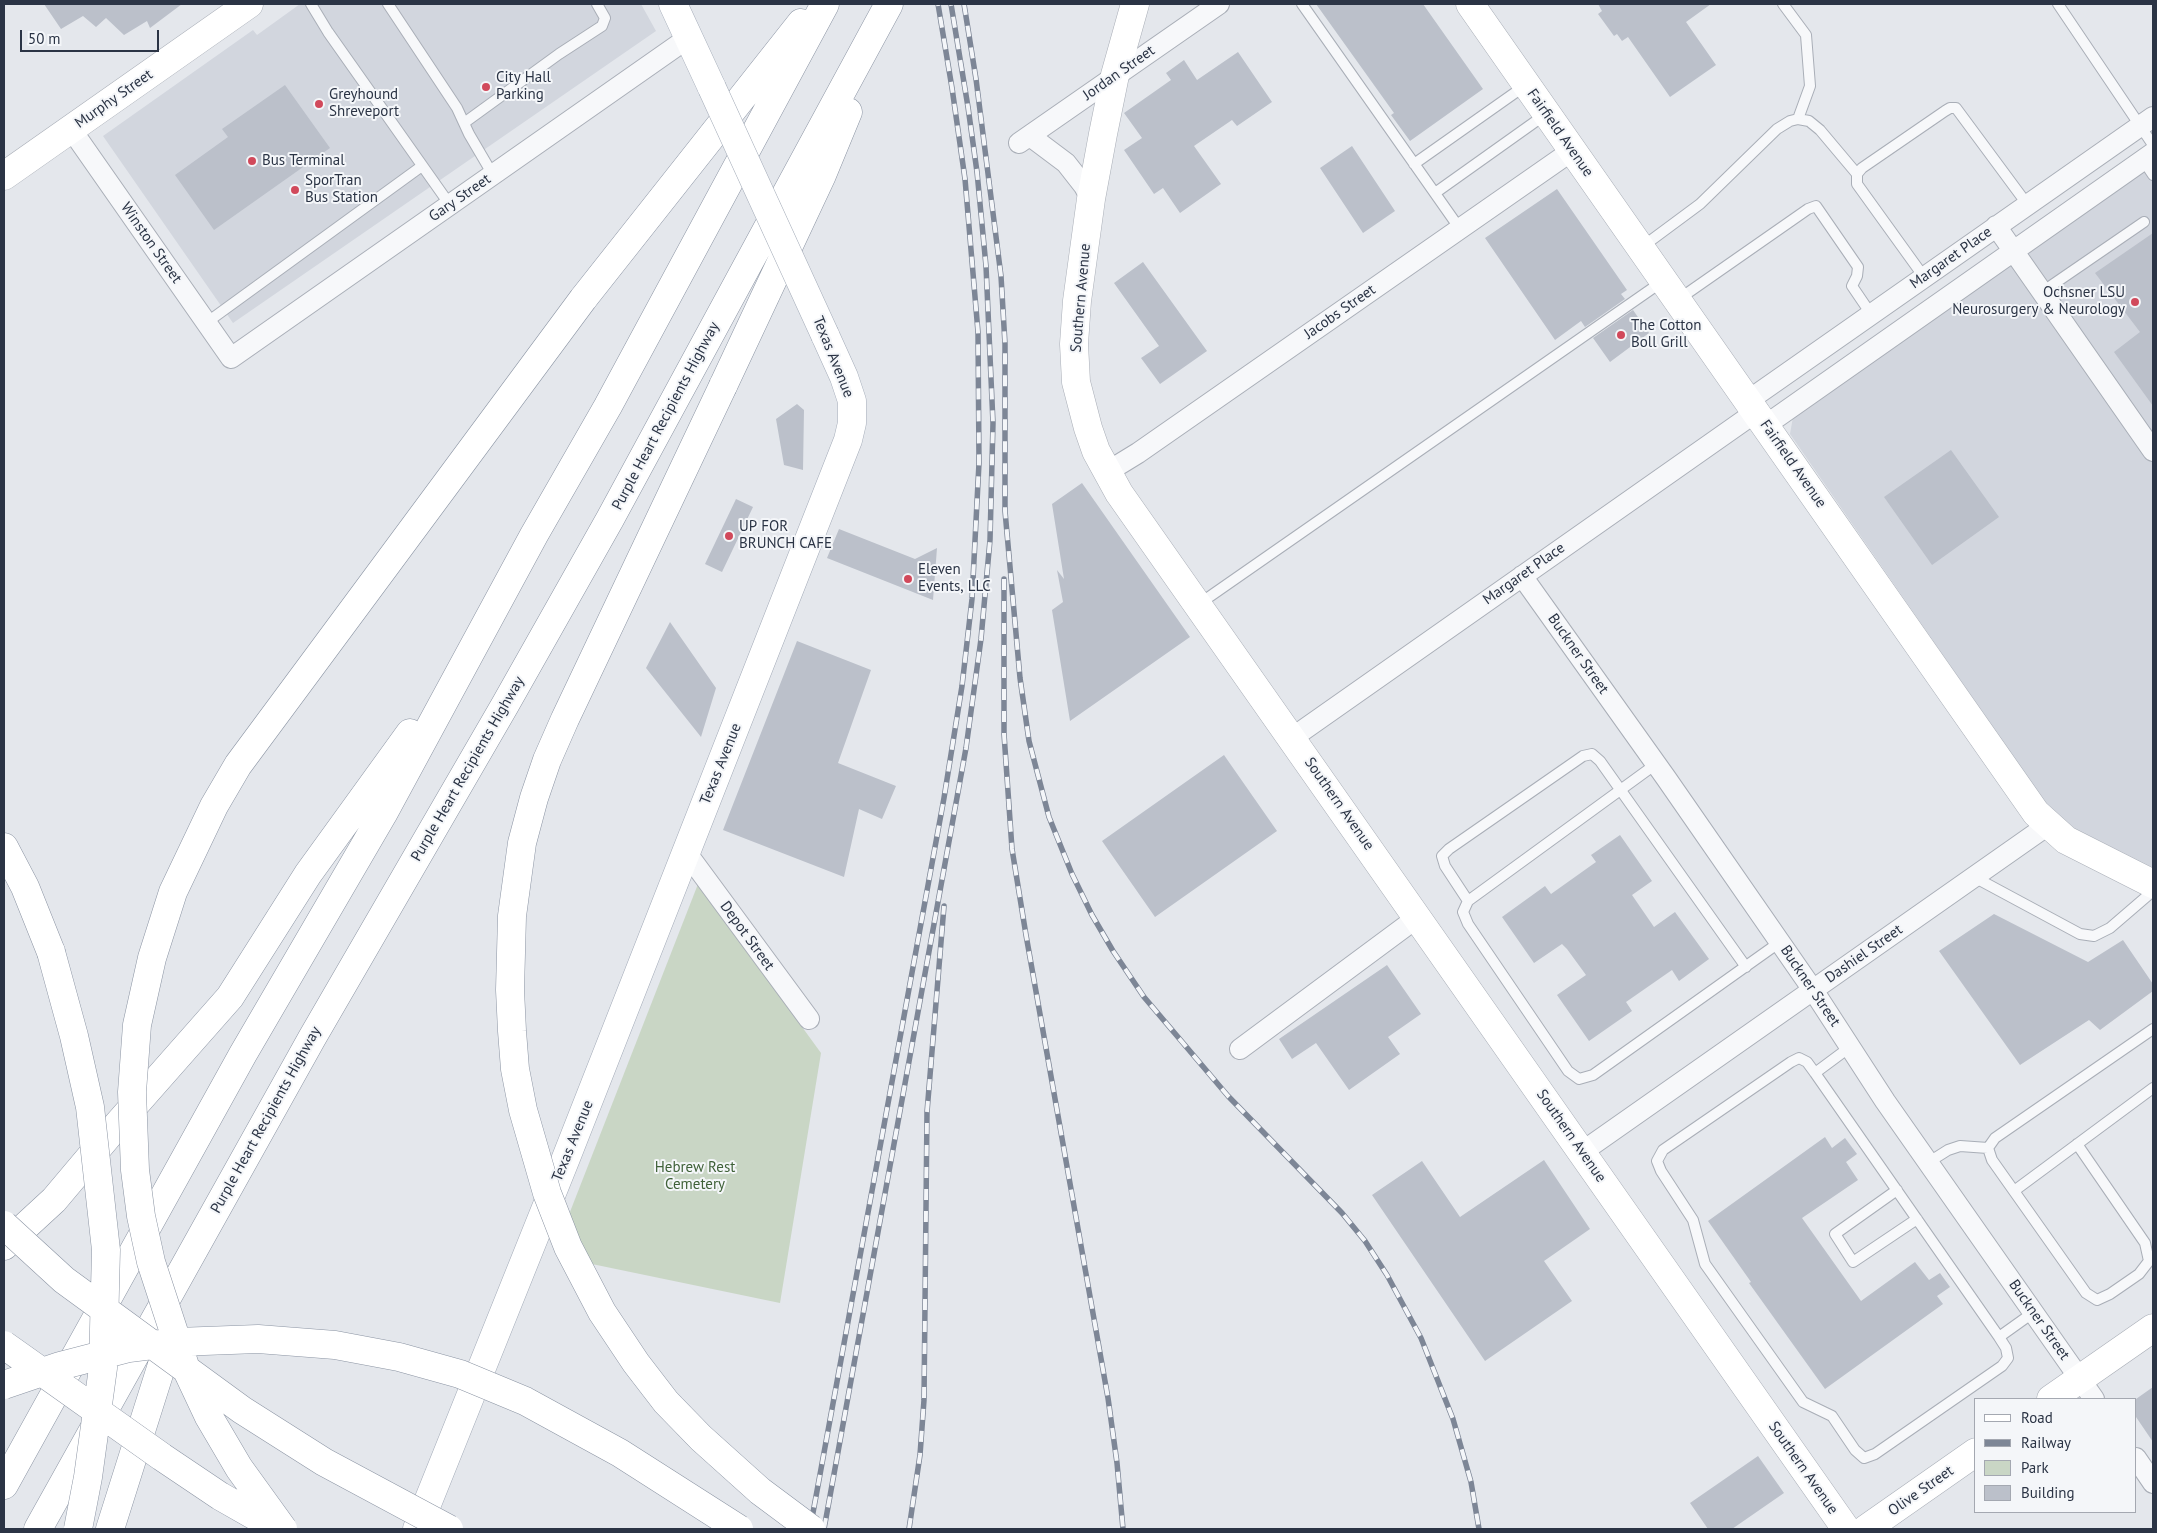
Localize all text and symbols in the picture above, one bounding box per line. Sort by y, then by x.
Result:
scale bar [22,20,161,52]
text: 50 m [28,29,61,48]
street label: Jordan Street [1080,42,1158,104]
street label: Murphy Street [72,66,156,132]
place label: City Hall Parking [496,69,551,104]
marker: City Hall Parking [480,81,492,93]
place label: Greyhound Shreveport [329,86,399,121]
street label: Fairfield Avenue [1523,86,1597,180]
marker: Greyhound Shreveport [313,98,325,110]
place label: Bus Terminal [262,152,345,170]
marker: Bus Terminal [246,155,258,167]
street label: Gary Street [426,170,494,226]
place label: SporTran Bus Station [305,172,378,207]
marker: SporTran Bus Station [289,184,301,196]
street label: Winston Street [117,199,185,287]
street label: Margaret Place [1907,223,1995,293]
street label: Southern Avenue [1067,243,1095,353]
street label: Jacobs Street [1301,281,1379,343]
place label: Ochsner LSU Neurosurgery & Neurology [1952,284,2125,319]
marker: Ochsner LSU Neurosurgery & Neurology [2129,296,2141,308]
street label: Texas Avenue [809,314,857,400]
place label: The Cotton Boll Grill [1631,317,1701,352]
street label: Purple Heart Recipients Highway [609,319,723,513]
marker: The Cotton Boll Grill [1615,329,1627,341]
street label: Fairfield Avenue [1756,417,1830,511]
place label: UP FOR BRUNCH CAFE [739,518,832,553]
marker: UP FOR BRUNCH CAFE [723,530,735,542]
street label: Margaret Place [1480,539,1568,609]
place label: Eleven Events, LLC [918,561,991,596]
marker: Eleven Events, LLC [902,573,914,585]
street label: Buckner Street [1544,610,1612,698]
street label: Purple Heart Recipients Highway [408,673,528,865]
street label: Texas Avenue [697,721,745,807]
street label: Southern Avenue [1300,754,1378,854]
street label: Depot Street [716,898,778,974]
street label: Dashiel Street [1822,921,1906,987]
street label: Buckner Street [1776,942,1844,1030]
street label: Purple Heart Recipients Highway [207,1024,325,1216]
street label: Southern Avenue [1532,1086,1610,1186]
street label: Texas Avenue [549,1098,597,1184]
park label: Hebrew Rest Cemetery [655,1159,735,1194]
street label: Buckner Street [2005,1276,2073,1364]
legend [1974,1398,2137,1513]
text: Road [2021,1408,2053,1427]
street label: Southern Avenue [1764,1418,1842,1518]
text: Railway [2021,1433,2071,1452]
text: Park [2021,1458,2049,1477]
street label: Olive Street [1885,1462,1957,1520]
text: Building [2021,1483,2075,1502]

